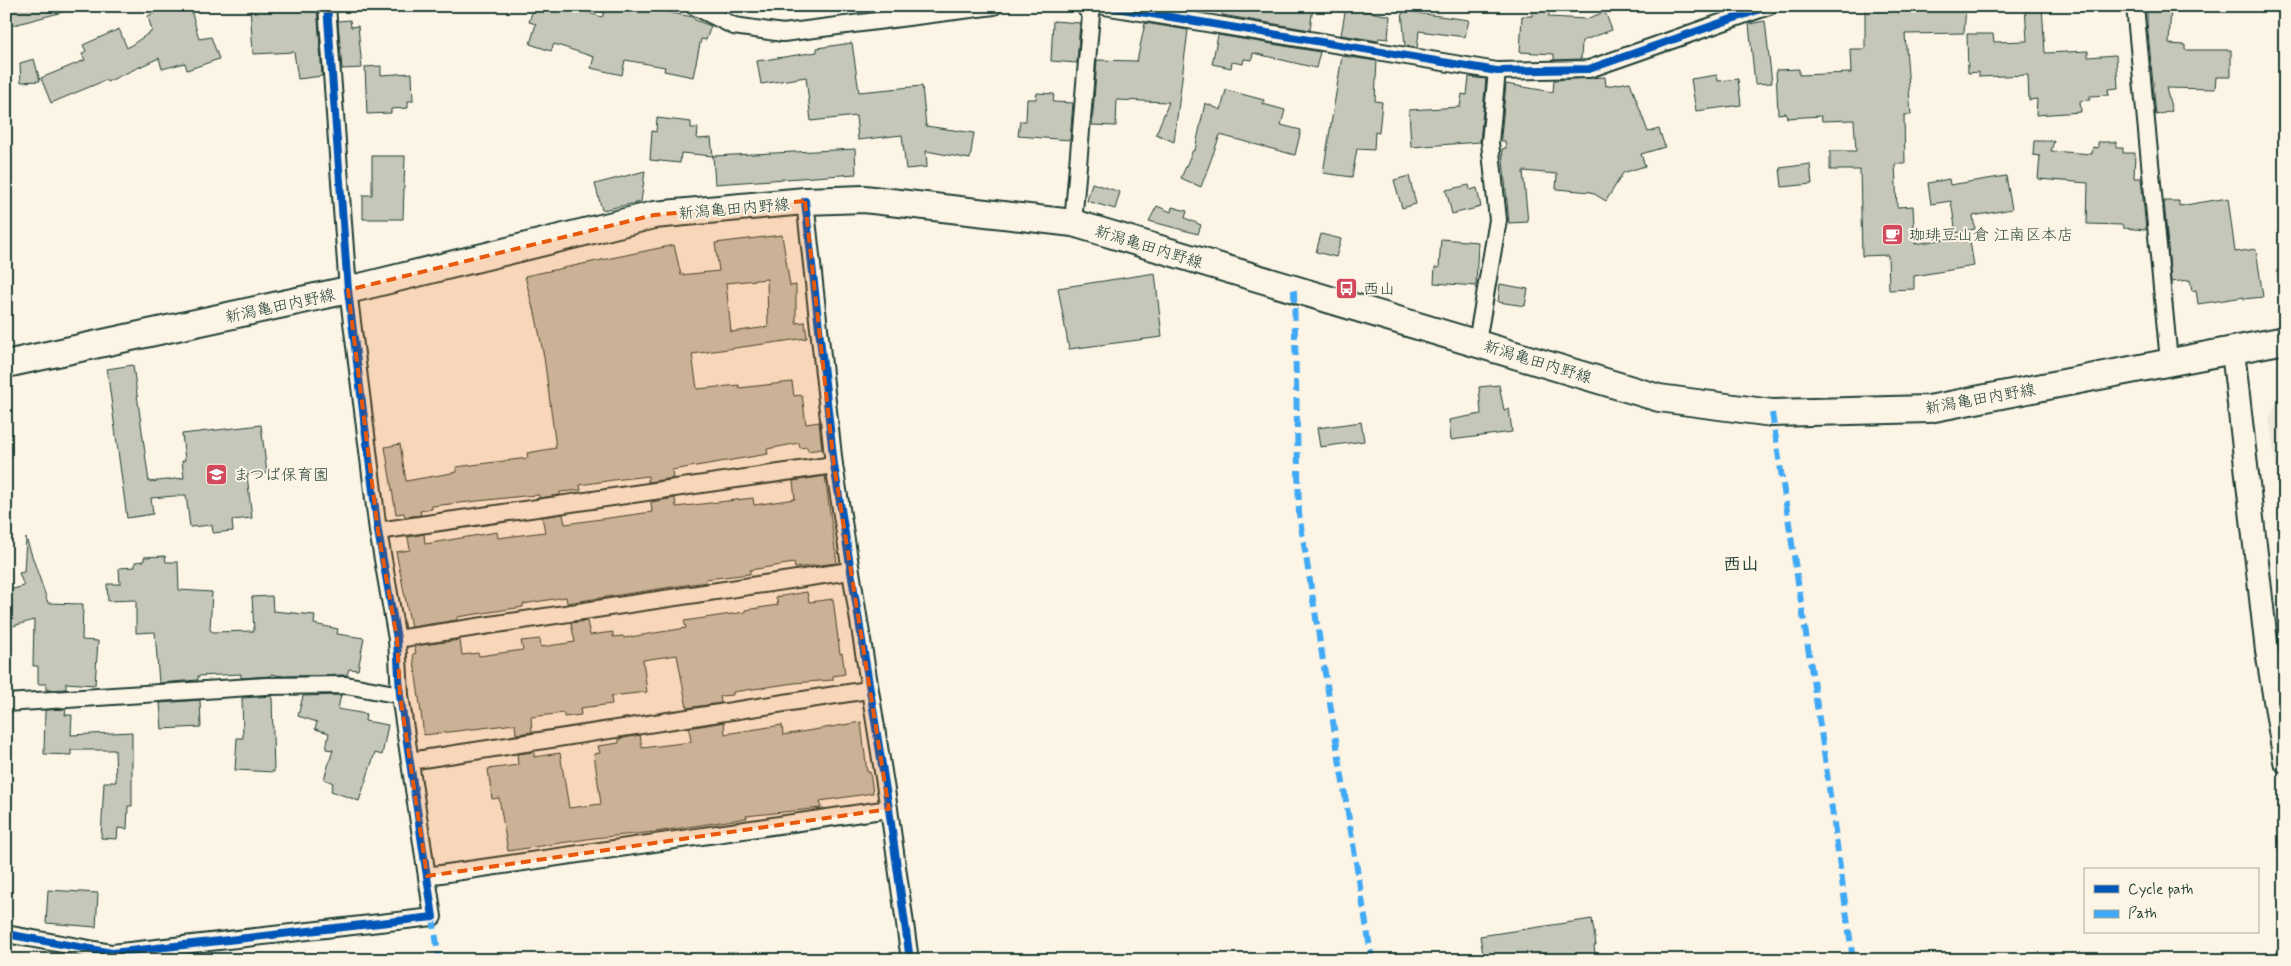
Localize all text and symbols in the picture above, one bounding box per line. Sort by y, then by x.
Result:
street label: 新潟亀田内野線 [677,194,791,225]
street label: 新潟亀田内野線 [1092,221,1205,274]
cafe icon: 珈琲豆山倉 江南区本店 [1881,222,1905,246]
place label: 珈琲豆山倉 江南区本店 [1909,225,2073,246]
bus stop icon: 西山 [1335,276,1359,300]
place label: 西山 [1363,279,1395,300]
street label: 新潟亀田内野線 [223,285,337,328]
street label: 新潟亀田内野線 [1481,336,1594,389]
street label: 新潟亀田内野線 [1923,379,2037,420]
school or university icon: まつば保育園 [205,462,229,486]
place label: まつば保育園 [233,465,329,486]
district label: 西山 [1723,553,1759,577]
legend [2084,868,2258,934]
text: Cycle path [2128,880,2193,900]
text: Path [2128,904,2157,924]

